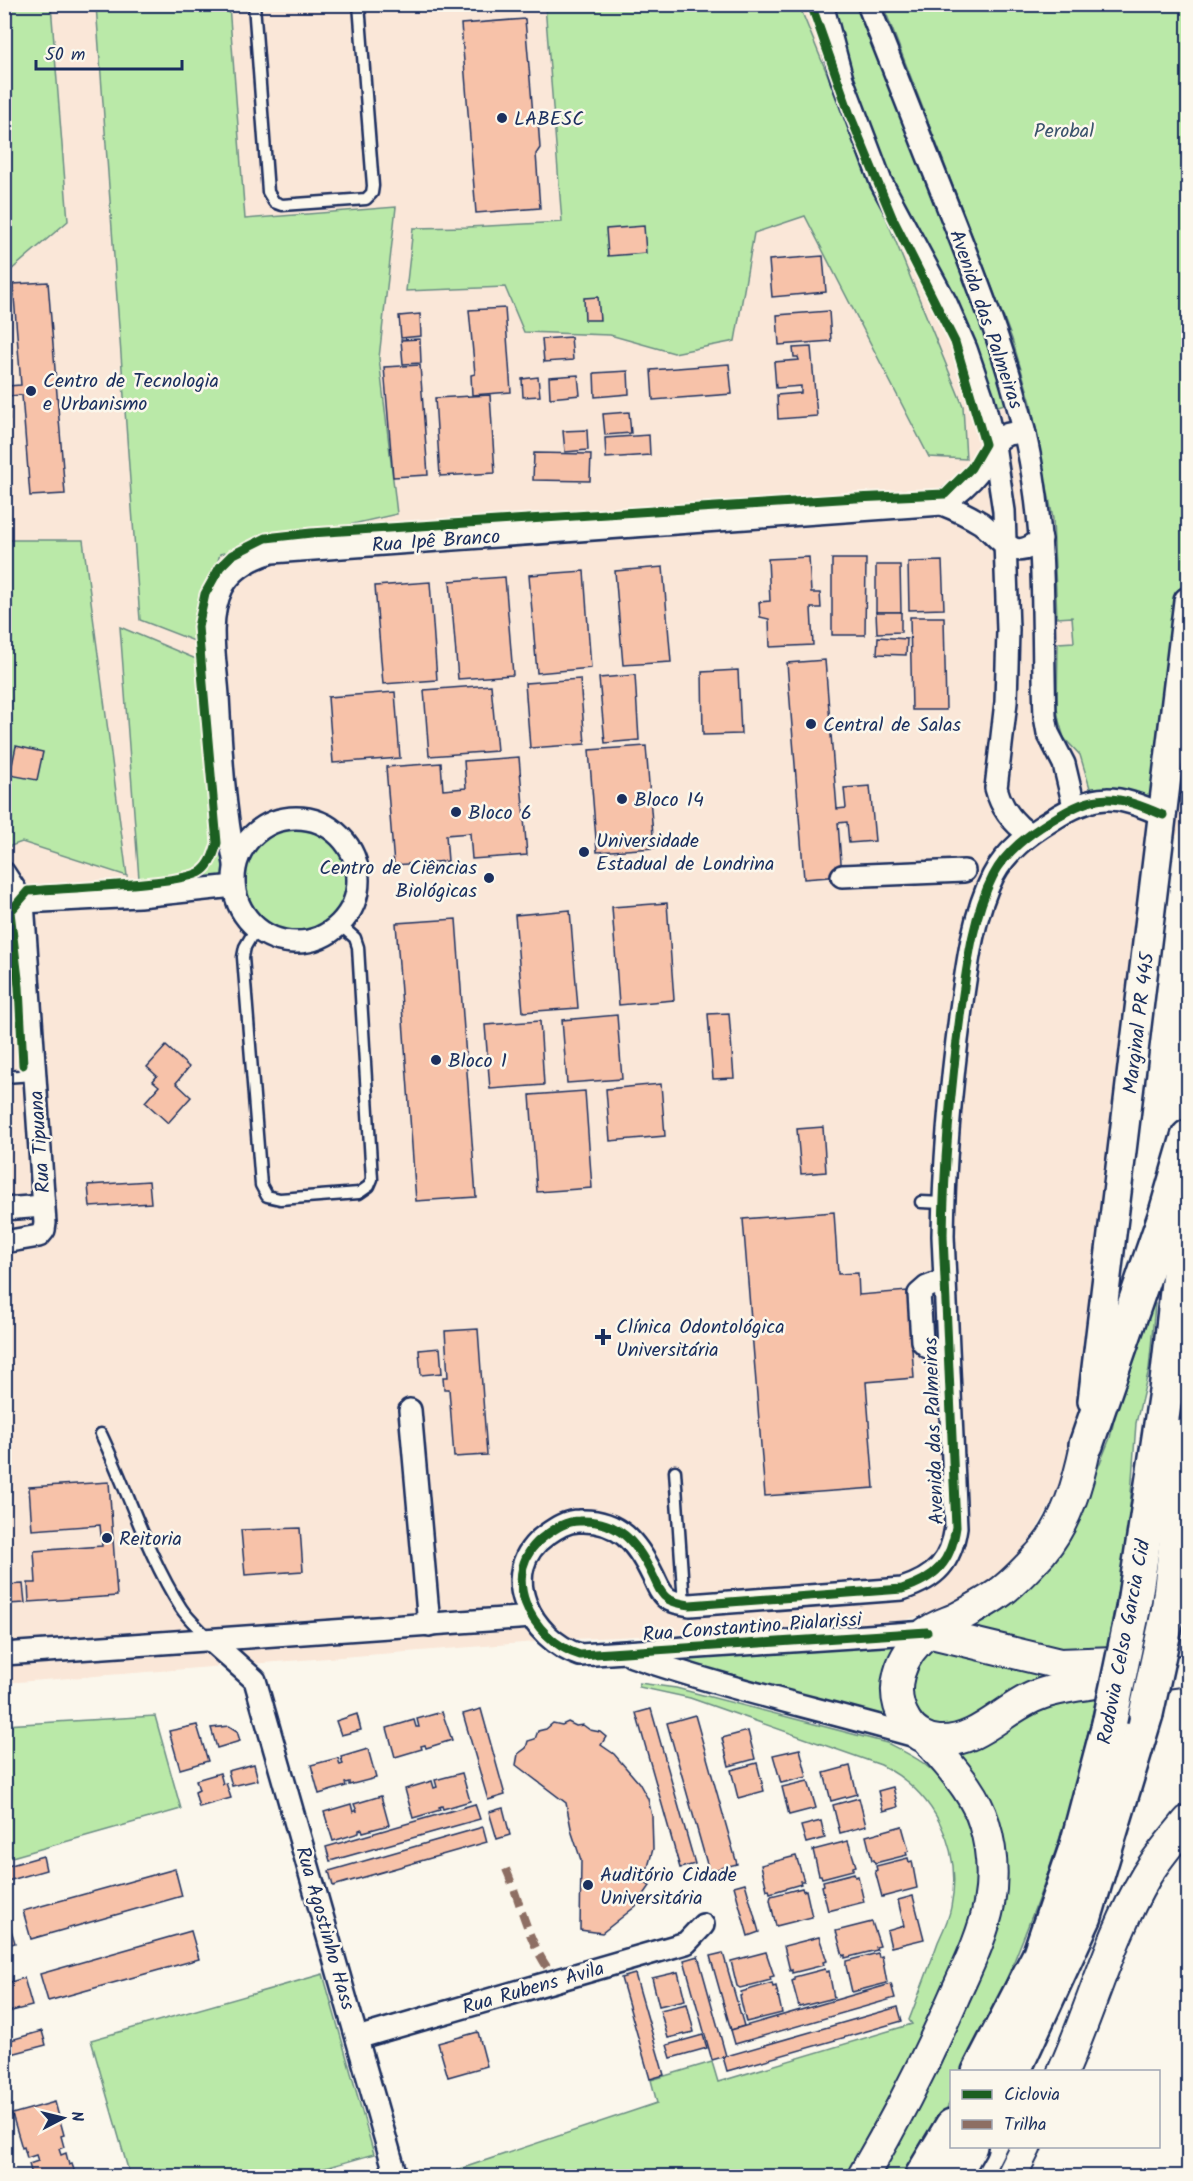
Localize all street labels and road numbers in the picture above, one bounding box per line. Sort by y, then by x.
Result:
street label: Avenida das Palmeiras [939,226,1031,414]
street label: Rua Ipê Branco [371,522,501,562]
street label: Marginal PR 445 [1115,949,1165,1096]
street label: Rua Tipuana [21,1089,61,1194]
street label: Avenida das Palmeiras [916,1336,954,1525]
street label: Rodovia Celso Garcia Cid [1089,1536,1161,1747]
street label: Rua Constantino Pialarissi [642,1604,864,1652]
street label: Rua Agostinho Hass [285,1843,363,2015]
street label: Rua Rubens Avila [459,1953,608,2024]

